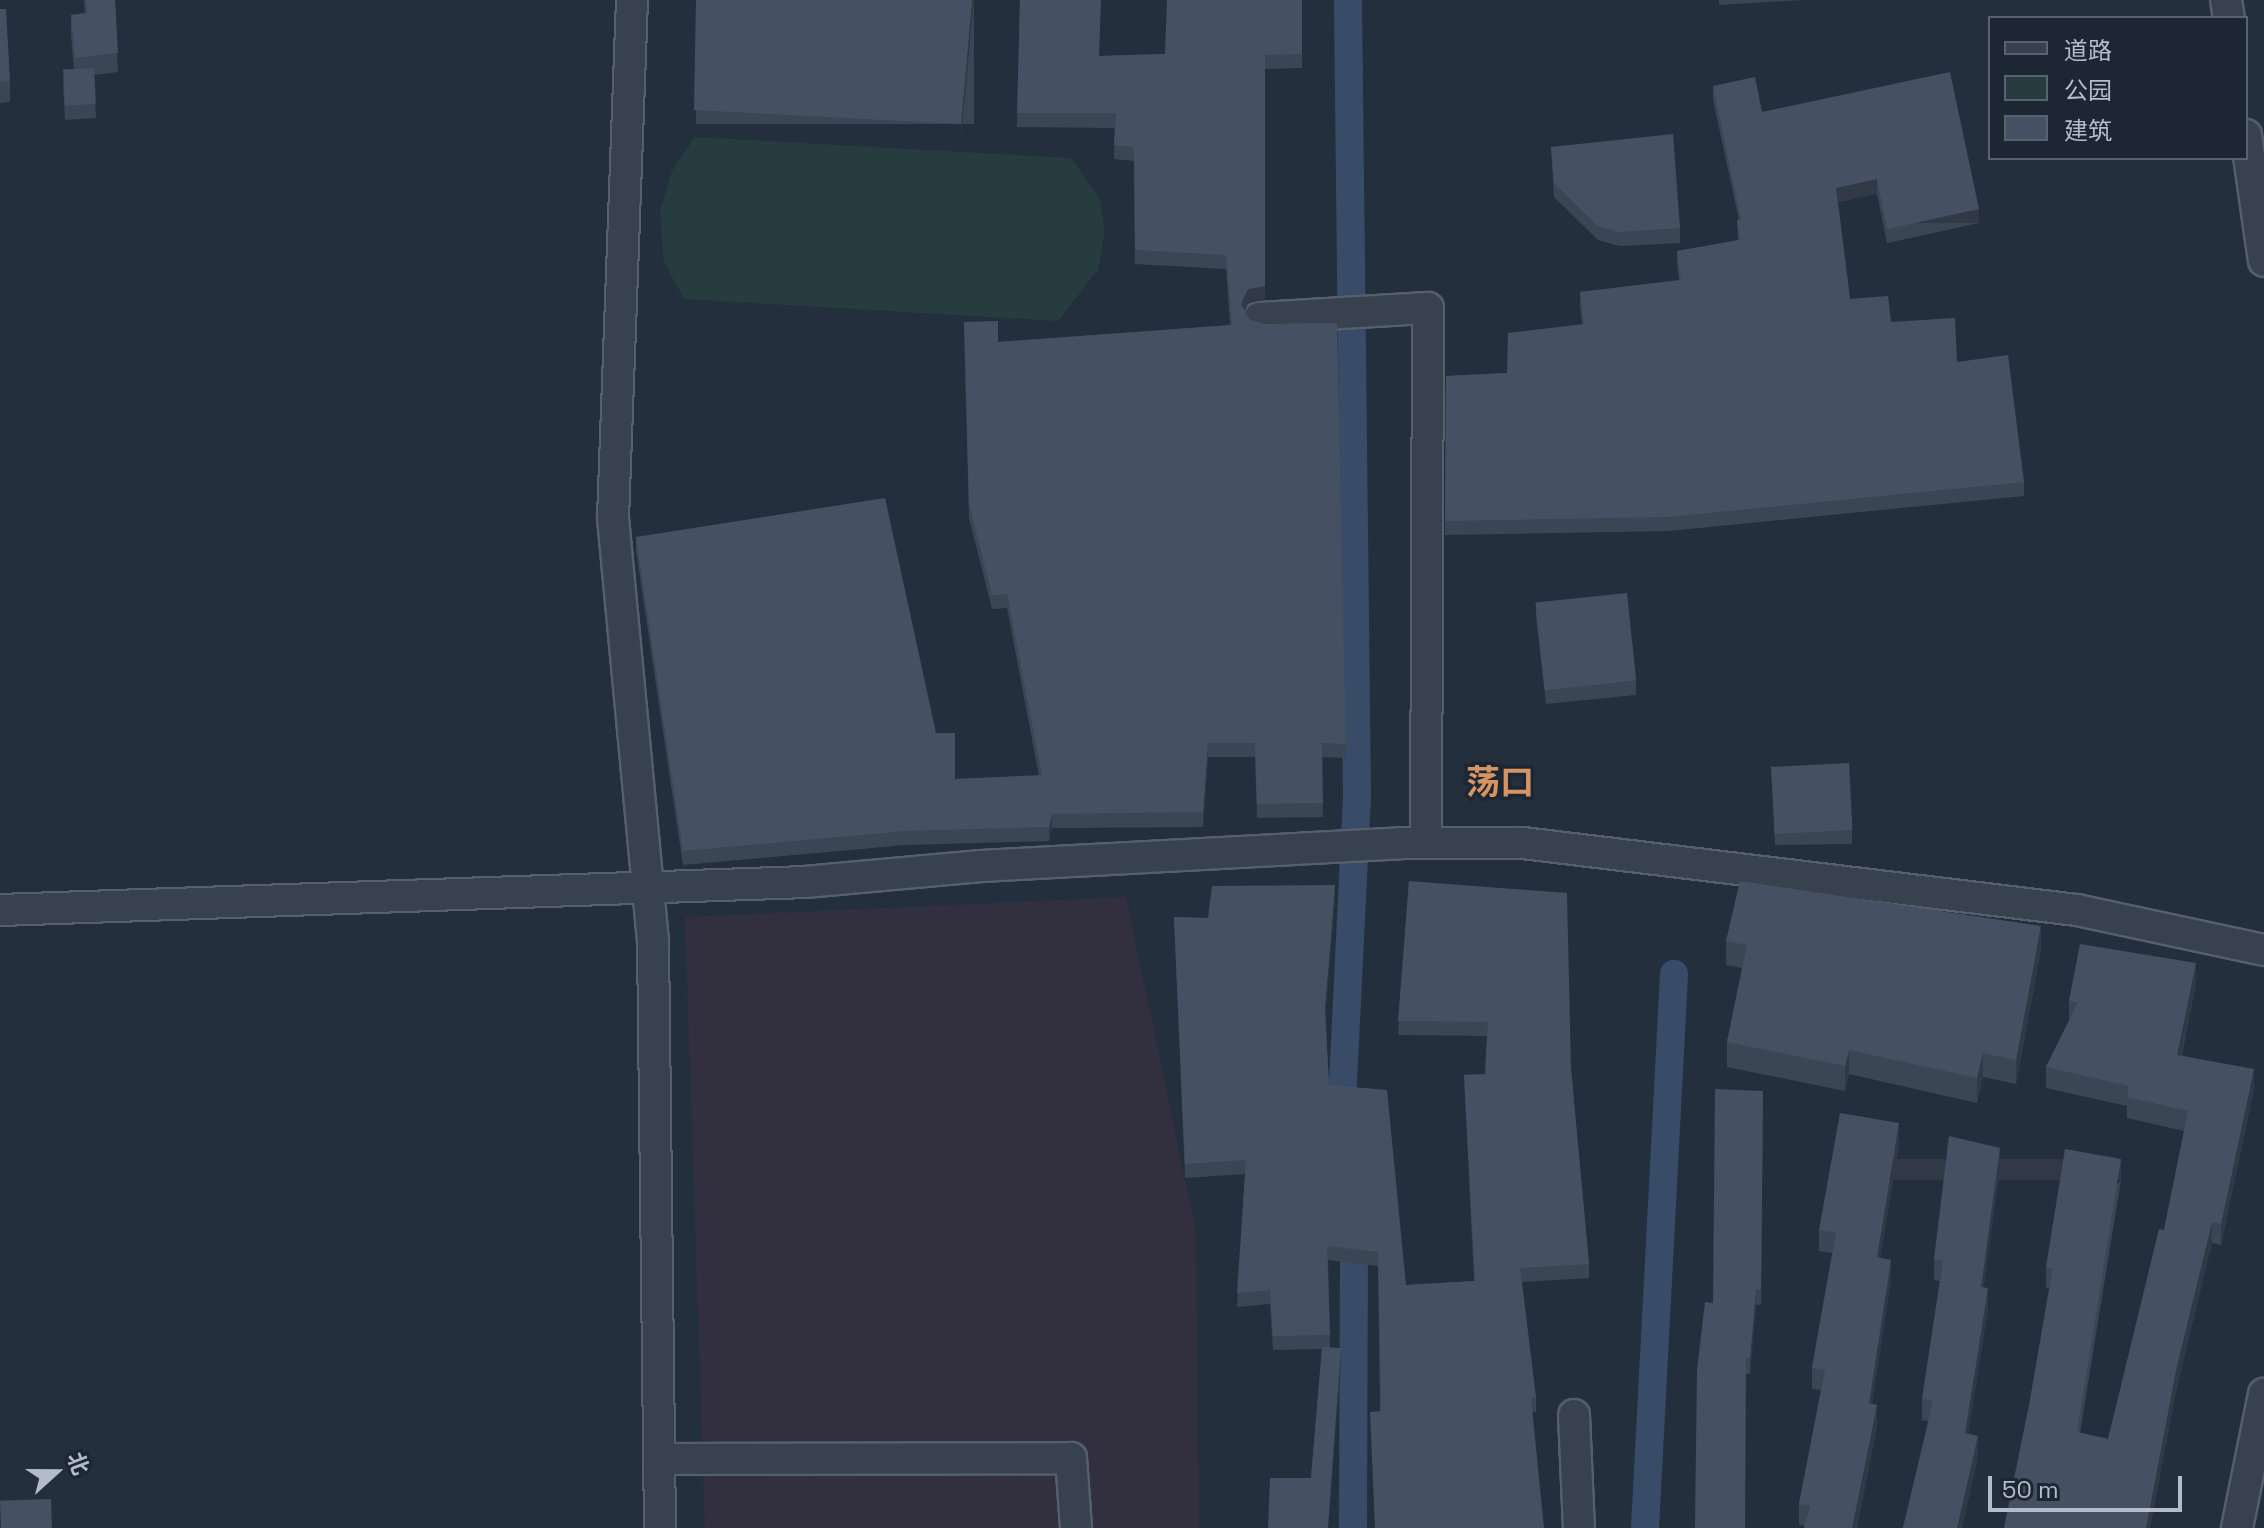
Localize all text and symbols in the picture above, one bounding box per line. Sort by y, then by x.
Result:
legend [1988,16,2248,160]
text: 道路 [2064,35,2112,66]
text: 公园 [2064,75,2112,106]
text: 建筑 [2064,115,2112,146]
district label: 荡口 [1466,763,1534,803]
north arrow [16,1432,96,1512]
text: 北 [61,1448,95,1479]
scale bar [1992,1460,2186,1510]
text: 50 m [2002,1474,2059,1505]

